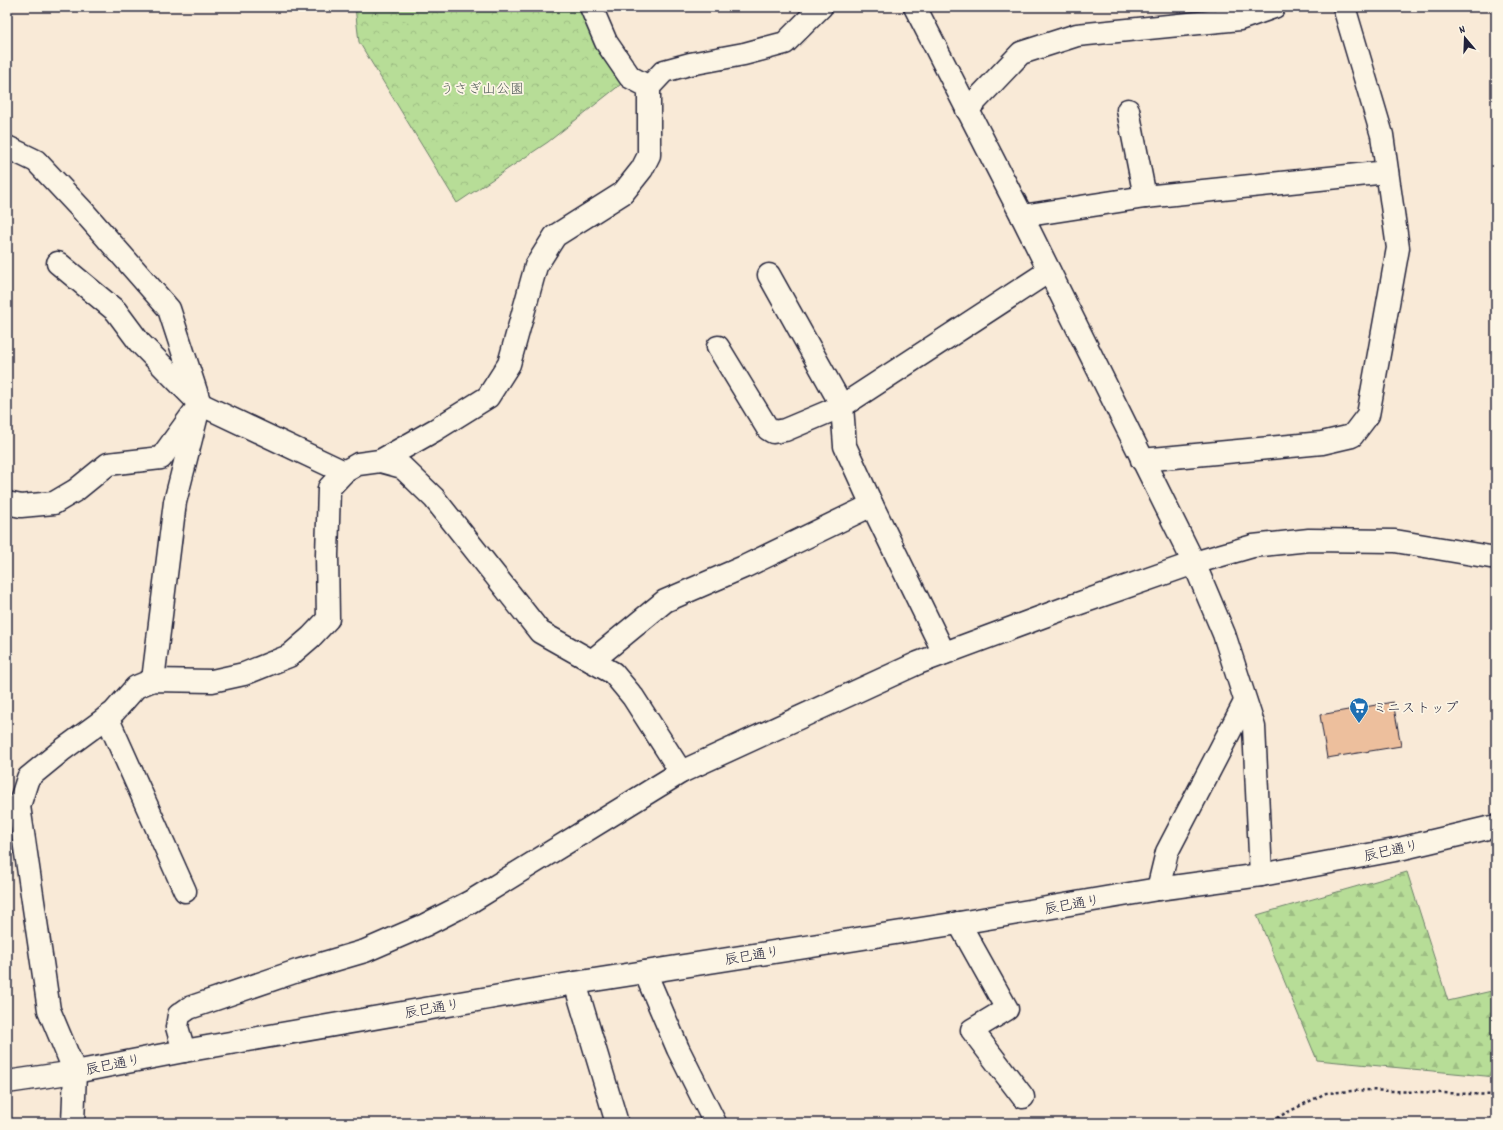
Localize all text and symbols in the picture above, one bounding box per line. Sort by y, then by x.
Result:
north arrow [1445,18,1485,58]
text: N [1457,22,1468,39]
park label: うさぎ山公園 [440,80,524,100]
supermarket icon: ミニストップ [1348,696,1370,724]
place label: ミニストップ [1373,699,1458,719]
street label: 辰巳通り [1362,836,1421,868]
street label: 辰巳通り [1043,891,1102,921]
street label: 辰巳通り [723,943,782,971]
street label: 辰巳通り [403,995,462,1025]
street label: 辰巳通り [84,1051,143,1081]

